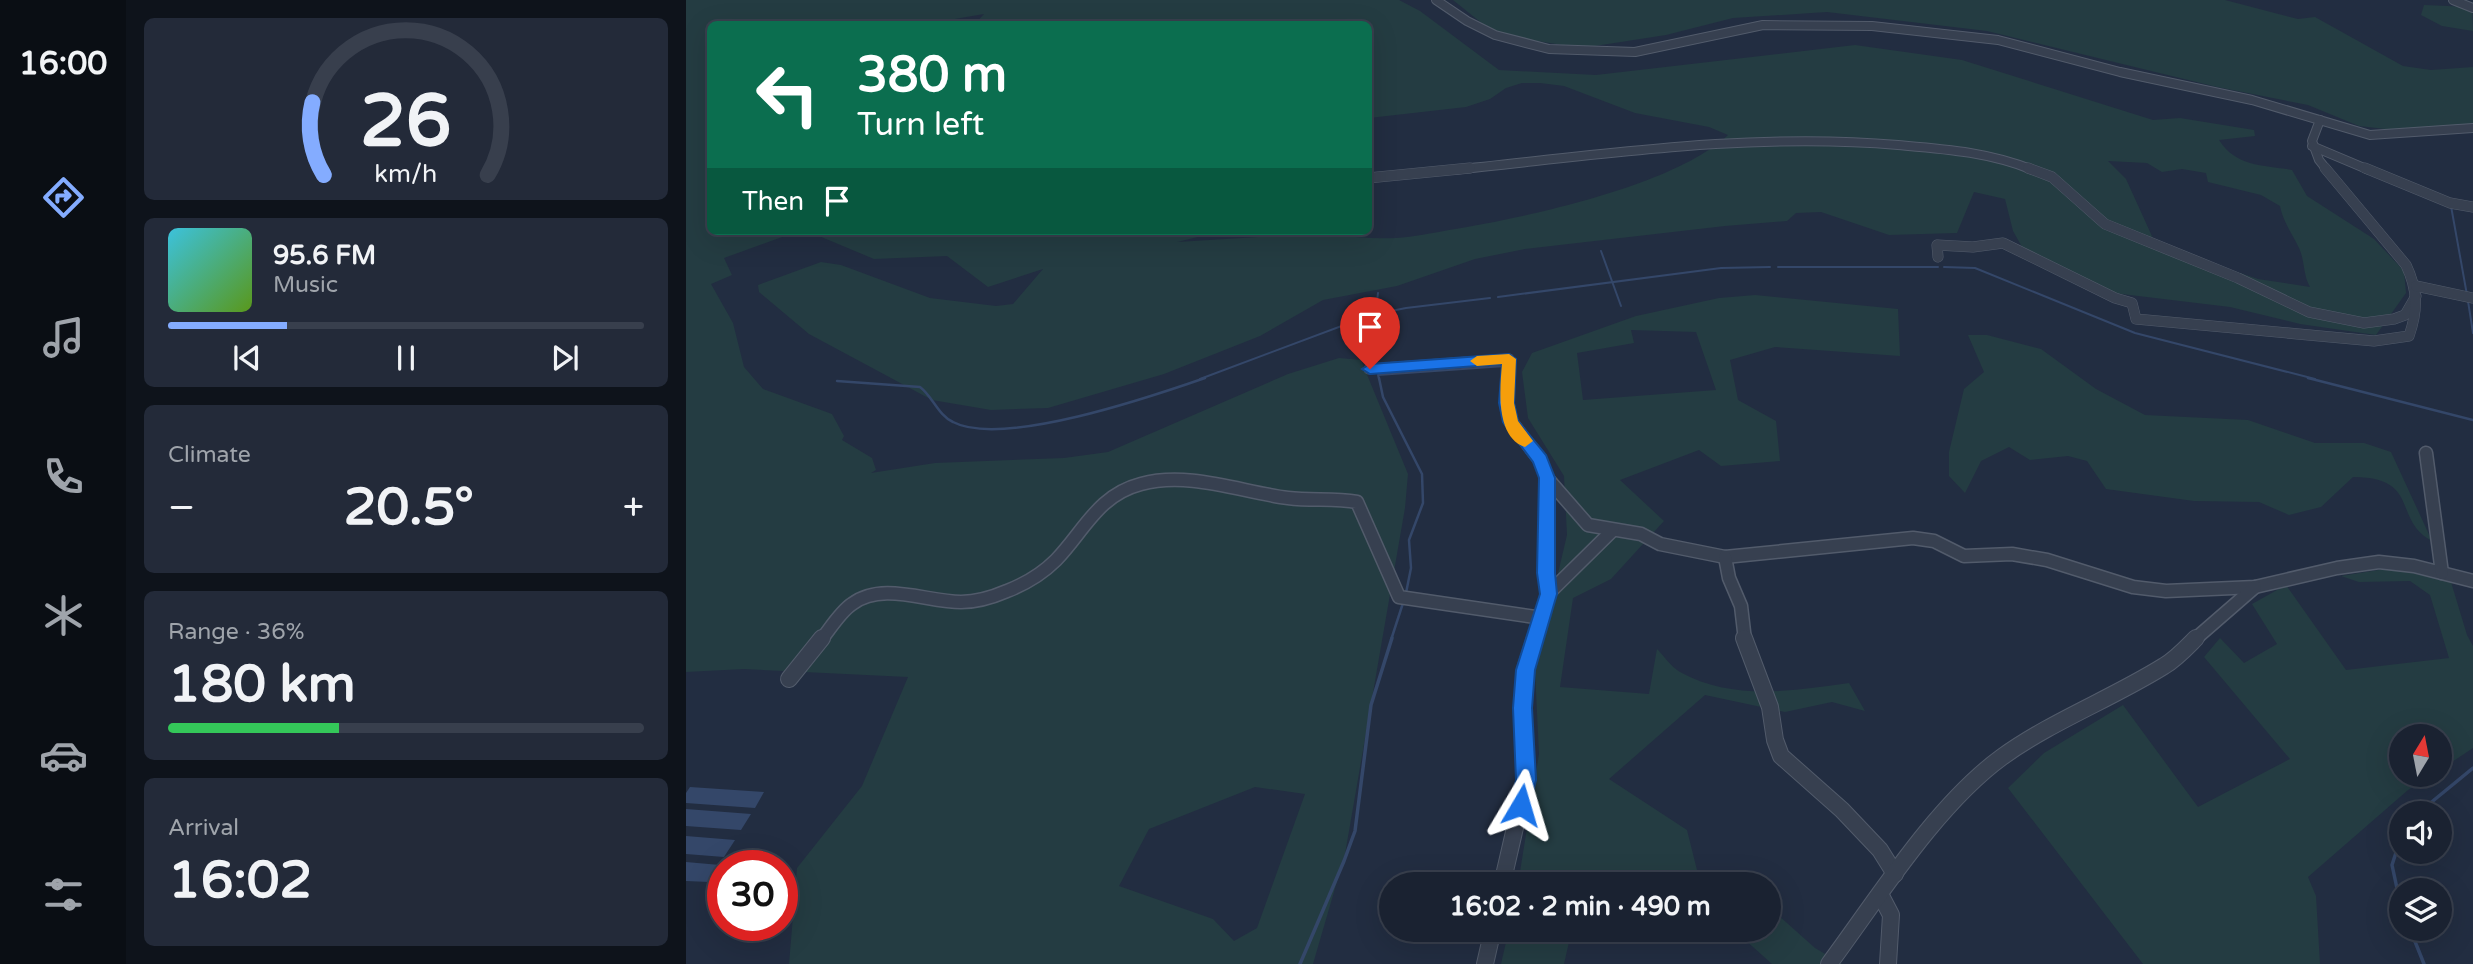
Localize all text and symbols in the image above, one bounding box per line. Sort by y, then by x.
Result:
text: 16:00 [19,45,107,83]
text: 380 m [857,46,1007,105]
icon: left [742,49,833,140]
text: 26 [360,78,452,166]
text: Turn left [857,106,984,144]
text: km/h [375,159,437,189]
icon: directions [39,173,88,222]
icon: arrive [818,182,856,220]
text: Then [742,186,804,217]
text: 95.6 FM [273,240,376,271]
text: Music [273,271,338,299]
pin [1340,297,1400,369]
icon: arrive [1351,308,1389,346]
icon: music [39,313,88,362]
icon: previous [228,339,266,377]
icon: pause [387,339,425,377]
icon: next [546,339,584,377]
text: Climate [168,441,251,469]
icon: phone [39,452,88,501]
text: 20.5° [344,476,474,539]
text: − [168,485,195,531]
text: + [623,485,644,531]
icon: climate [39,591,88,640]
text: Range · 36% [168,618,304,646]
text: 180 km [168,653,356,716]
north arrow [2389,724,2452,788]
map controls [2389,724,2452,941]
icon: car [39,731,88,780]
position arrow [1484,768,1558,842]
button: sound [2389,801,2452,864]
text: Arrival [168,814,239,842]
text: 16:02 [168,849,312,912]
speed limit sign: 30 [707,850,798,941]
icon: filters [39,870,88,919]
button: layers [2389,878,2452,941]
text: 16:02 · 2 min · 490 m [1449,891,1711,922]

